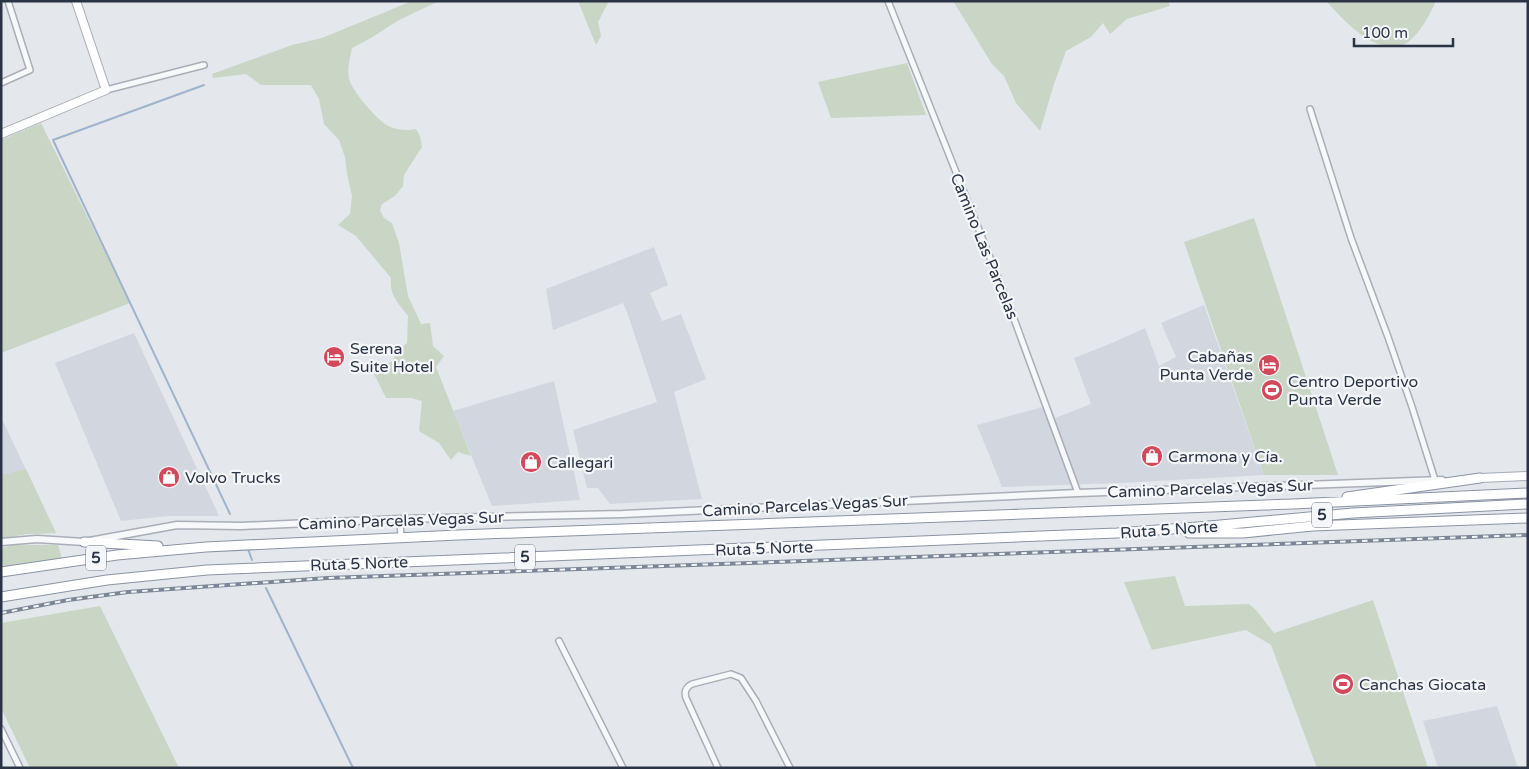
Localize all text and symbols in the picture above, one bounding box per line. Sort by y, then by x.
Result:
scale bar [1354,15,1453,47]
text: 100 m [1362,24,1408,42]
street label: Camino Las Parcelas [946,170,1023,322]
place label: Serena Suite Hotel [350,339,433,377]
hotel icon: Serena Suite Hotel [322,345,346,369]
place label: Cabañas Punta Verde [1159,347,1253,385]
hotel icon: Cabañas Punta Verde [1257,353,1281,377]
place label: Centro Deportivo Punta Verde [1288,372,1418,410]
sports icon: Centro Deportivo Punta Verde [1260,378,1284,402]
shop icon: Carmona y Cía. [1140,444,1164,468]
place label: Carmona y Cía. [1168,447,1283,467]
shop icon: Callegari [519,450,543,474]
place label: Callegari [547,453,613,473]
shop icon: Volvo Trucks [157,465,181,489]
place label: Volvo Trucks [185,468,281,488]
street label: Camino Parcelas Vegas Sur [1107,475,1314,503]
street label: Camino Parcelas Vegas Sur [702,491,909,521]
road number: 5 [1312,502,1332,528]
street label: Camino Parcelas Vegas Sur [298,507,505,535]
street label: Ruta 5 Norte [1119,517,1219,543]
street label: Ruta 5 Norte [715,537,813,561]
road number: 5 [515,544,535,570]
road number: 5 [86,546,106,570]
street label: Ruta 5 Norte [310,552,408,576]
sports icon: Canchas Giocata [1331,672,1355,696]
place label: Canchas Giocata [1359,675,1486,695]

